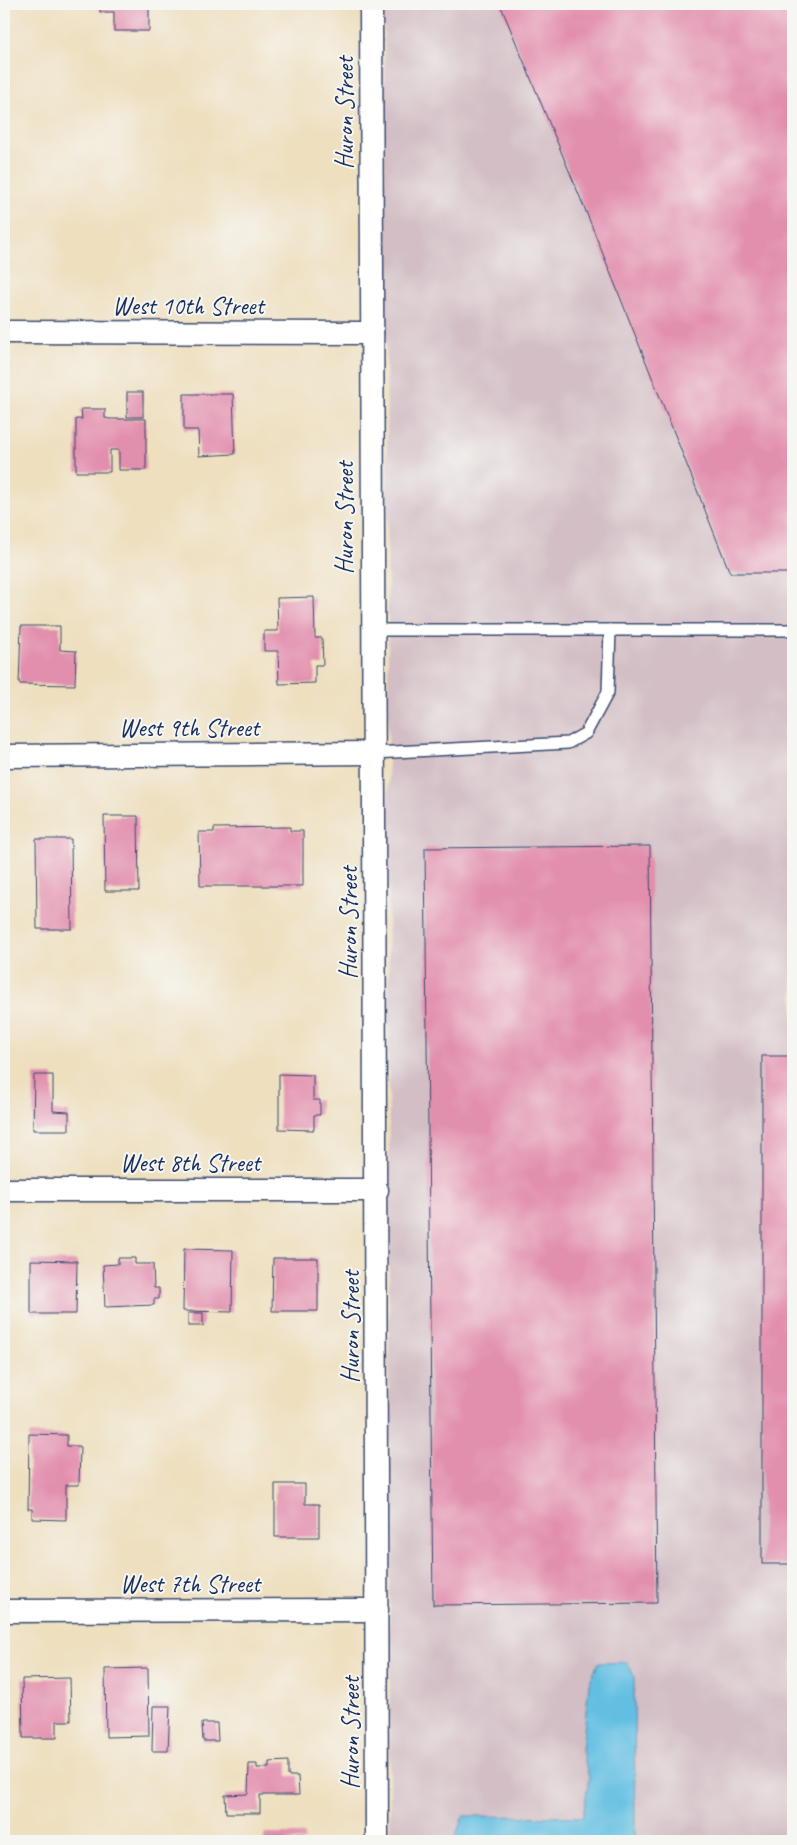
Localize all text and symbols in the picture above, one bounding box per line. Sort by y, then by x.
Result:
street label: Huron Street [329,54,361,169]
street label: West 10th Street [112,290,266,322]
street label: Huron Street [329,459,361,574]
street label: West 9th Street [119,712,262,744]
street label: Huron Street [333,864,365,979]
street label: West 8th Street [120,1147,263,1179]
street label: Huron Street [335,1268,367,1383]
street label: West 7th Street [120,1568,263,1600]
street label: Huron Street [335,1674,367,1789]

